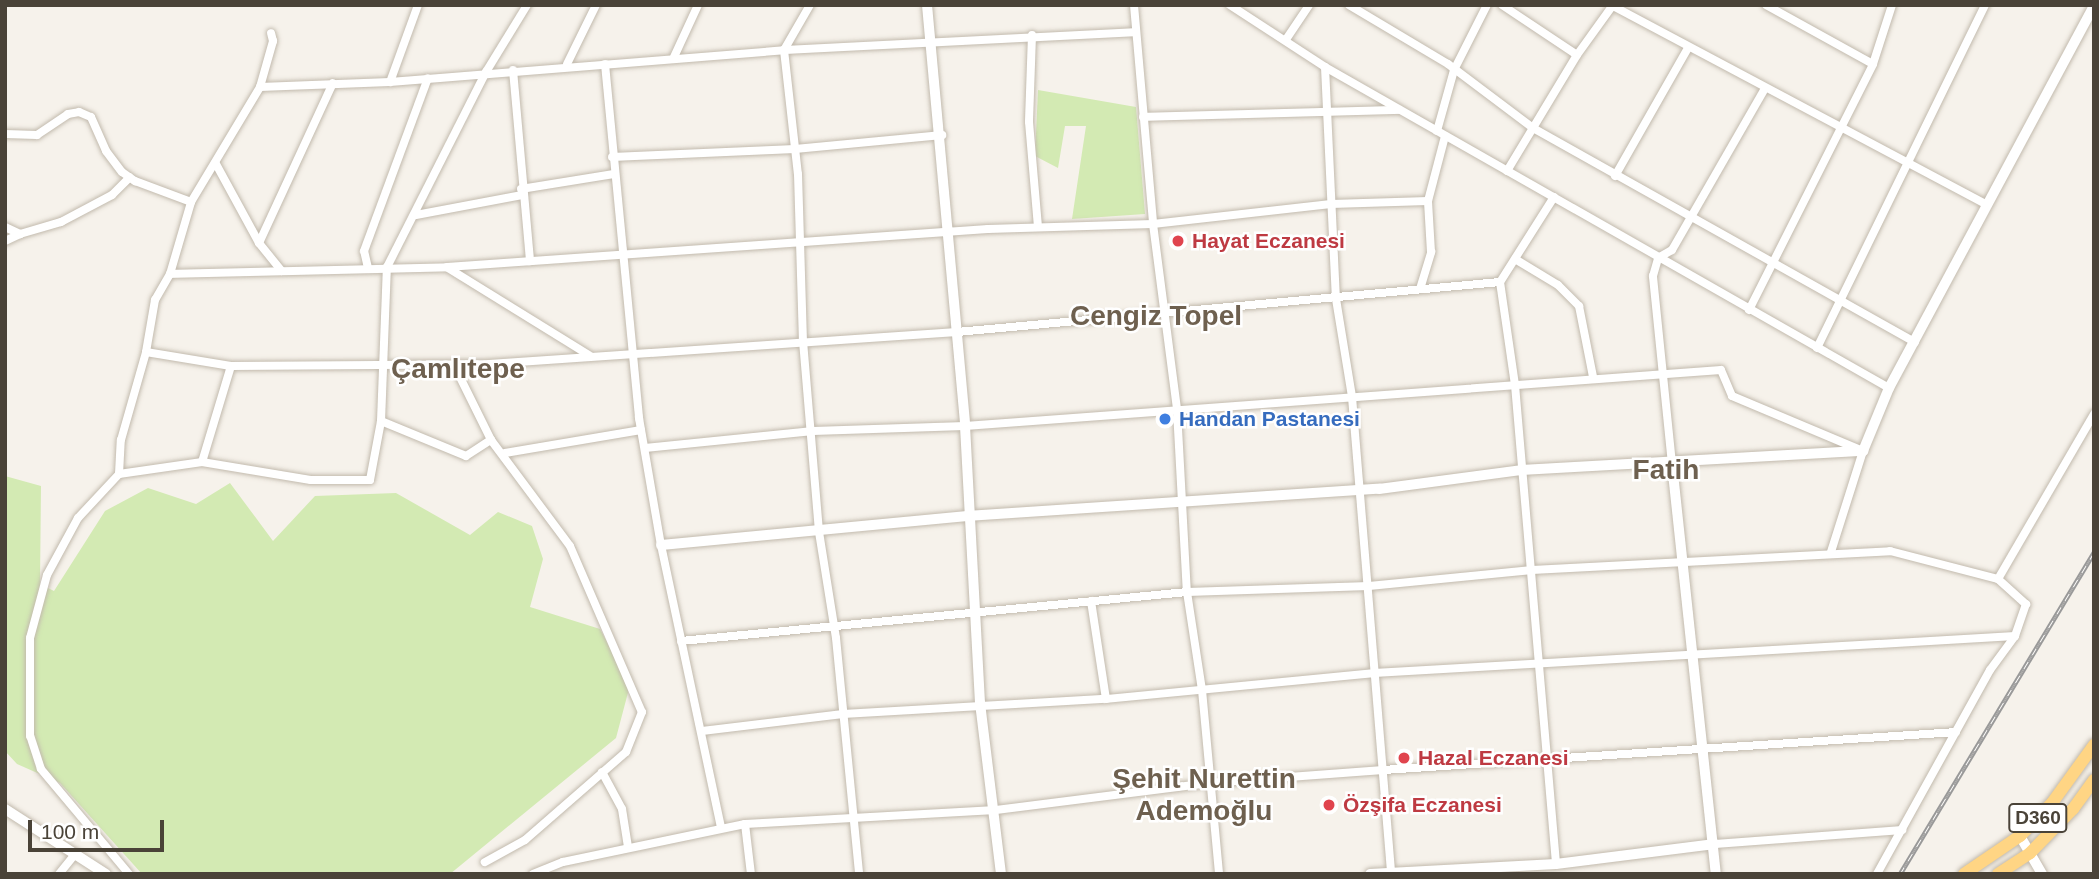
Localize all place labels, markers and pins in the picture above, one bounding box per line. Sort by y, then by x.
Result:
place label: Hayat Eczanesi [1192,228,1345,254]
marker: Hayat Eczanesi [1170,233,1186,249]
place label: Handan Pastanesi [1179,406,1360,432]
marker: Handan Pastanesi [1157,411,1173,427]
place label: Hazal Eczanesi [1418,745,1569,771]
marker: Hazal Eczanesi [1396,750,1412,766]
place label: Özşifa Eczanesi [1343,792,1502,818]
marker: Özşifa Eczanesi [1321,797,1337,813]

